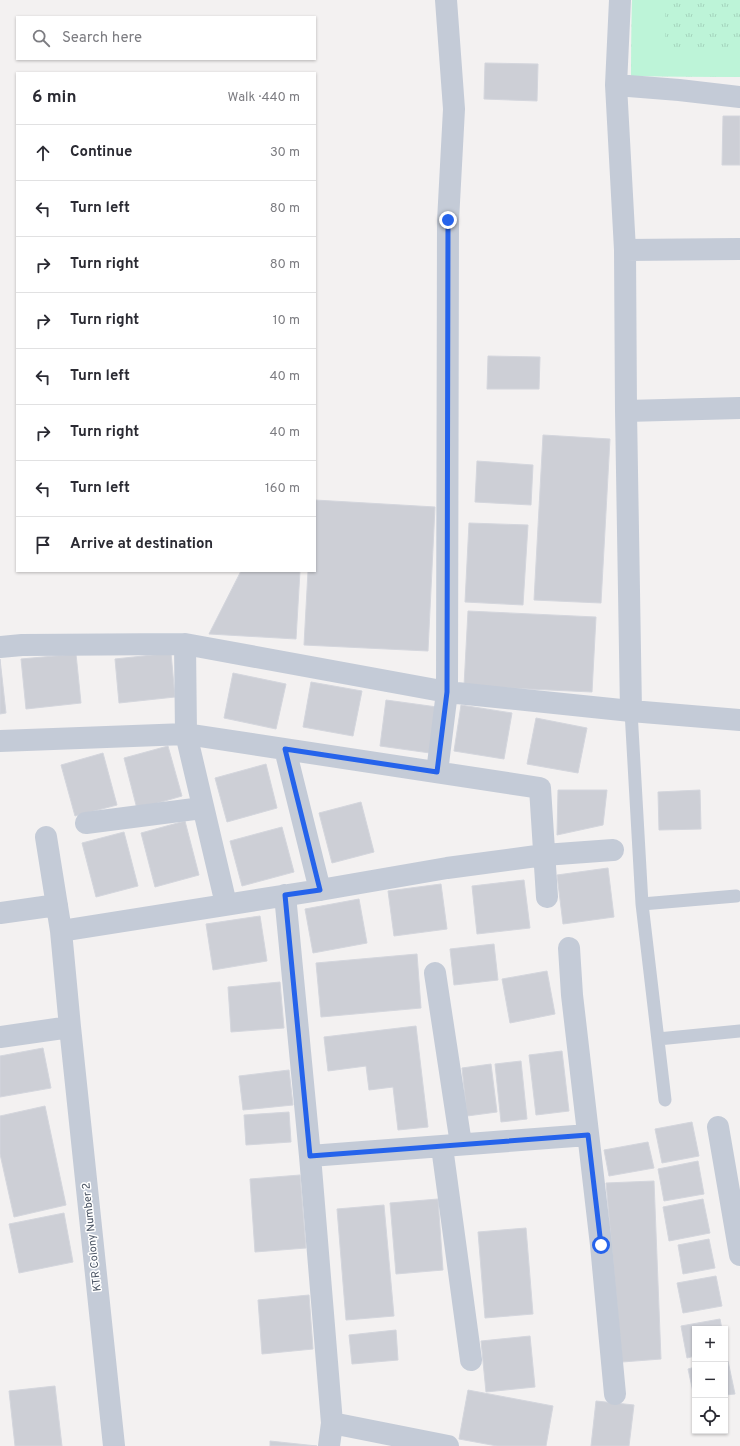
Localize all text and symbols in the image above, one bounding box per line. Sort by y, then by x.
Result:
search box [16,16,316,60]
icon: search [30,27,52,49]
text: Search here [62,29,142,48]
text: 6 min [32,87,76,109]
text: Walk · 440 m [228,90,300,106]
icon: ahead [32,142,54,164]
text: Continue [70,143,132,162]
text: 30 m [270,145,300,161]
icon: left [32,198,54,220]
text: Turn left [70,199,130,218]
text: 80 m [270,201,300,217]
route end [439,211,457,229]
icon: right [32,254,54,276]
text: Turn right [70,255,139,274]
text: 80 m [270,257,300,273]
icon: right [32,310,54,332]
text: Turn right [70,311,139,330]
text: 10 m [273,313,300,329]
icon: left [32,366,54,388]
text: Turn left [70,367,130,386]
text: 40 m [270,369,300,385]
icon: right [32,422,54,444]
text: Turn right [70,423,139,442]
text: 40 m [270,425,300,441]
icon: left [32,478,54,500]
text: Turn left [70,479,130,498]
text: 160 m [265,481,300,497]
icon: arrive [32,534,54,556]
text: Arrive at destination [70,535,213,554]
street label: KTR Colony Number 2 [79,1182,105,1292]
route start [592,1236,610,1254]
map controls [692,1326,728,1434]
button: + [692,1326,728,1362]
button: − [692,1362,728,1398]
button: locate [692,1398,728,1434]

